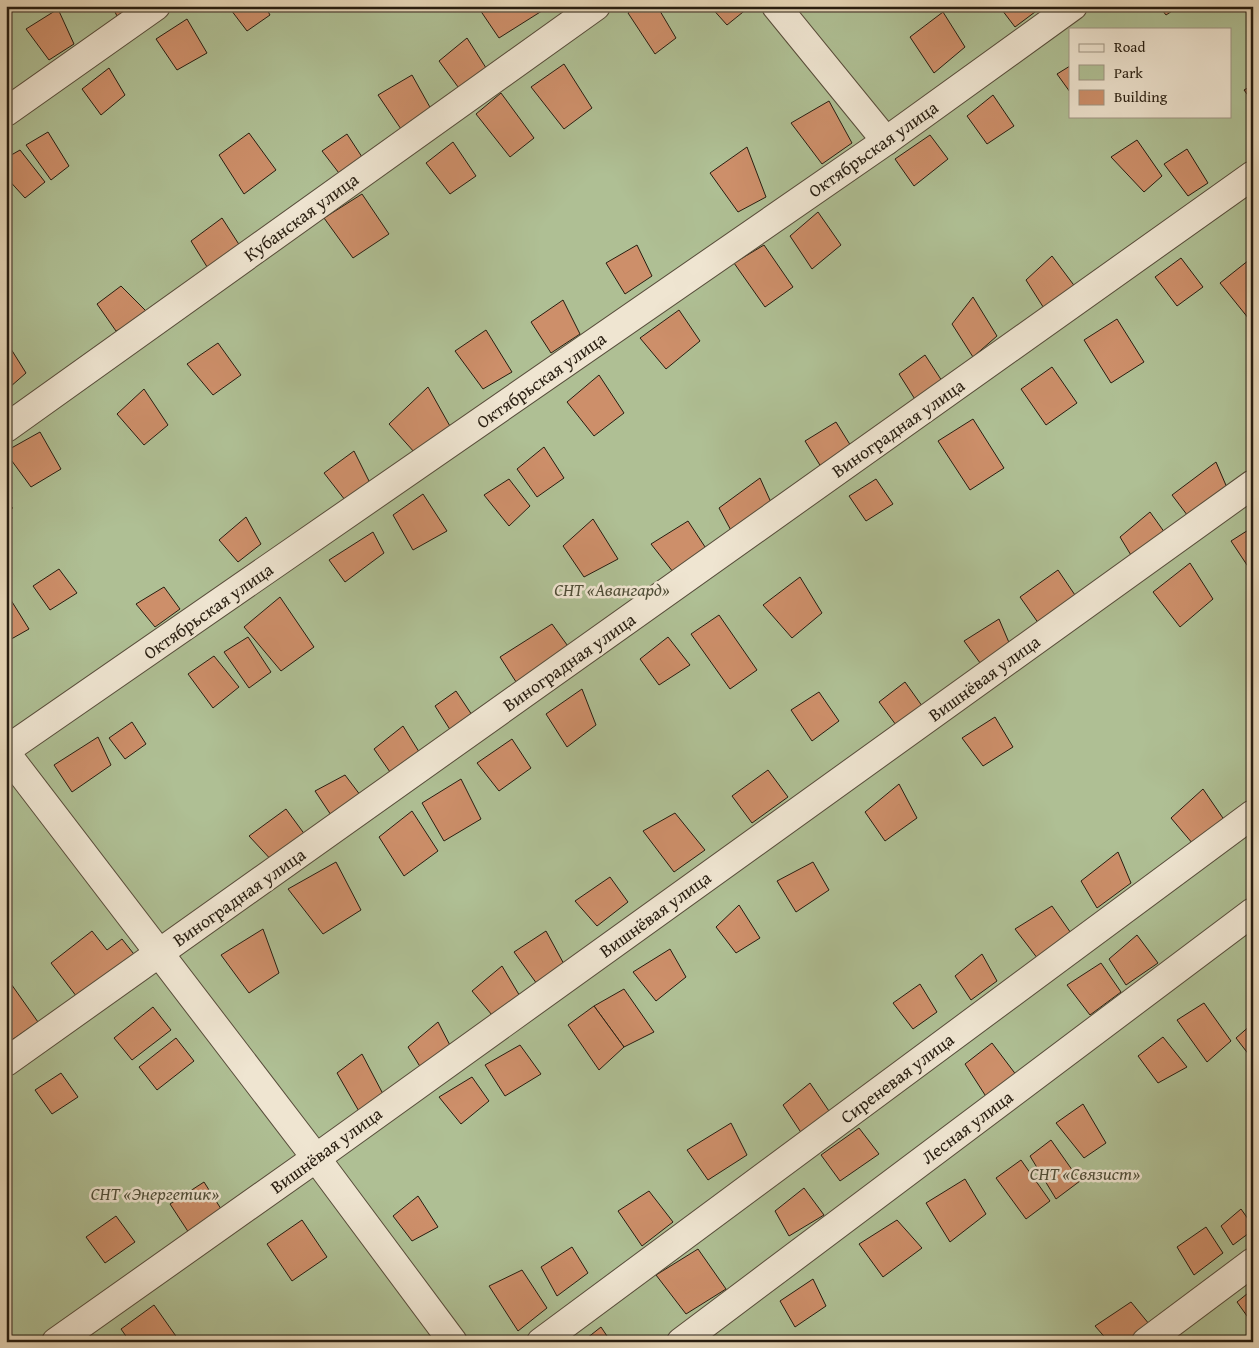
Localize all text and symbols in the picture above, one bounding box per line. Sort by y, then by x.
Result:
legend [1069,28,1232,118]
text: Road [1114,36,1145,57]
text: Park [1114,62,1143,83]
text: Building [1114,86,1168,107]
street label: Октябрьская улица [802,94,944,204]
street label: Кубанская улица [238,166,364,268]
street label: Октябрьская улица [470,325,612,435]
street label: Виноградная улица [826,372,970,484]
street label: Октябрьская улица [137,556,279,666]
park label: СНТ «Авангард» [554,576,670,603]
street label: Виноградная улица [497,606,641,718]
street label: Вишнёвая улица [922,628,1046,728]
street label: Виноградная улица [167,841,311,953]
street label: Вишнёвая улица [593,864,717,964]
street label: Сиреневая улица [834,1026,960,1130]
street label: Лесная улица [916,1083,1019,1170]
street label: Вишнёвая улица [264,1100,388,1200]
park label: СНТ «Связист» [1030,1160,1140,1187]
park label: СНТ «Энергетик» [91,1180,219,1207]

